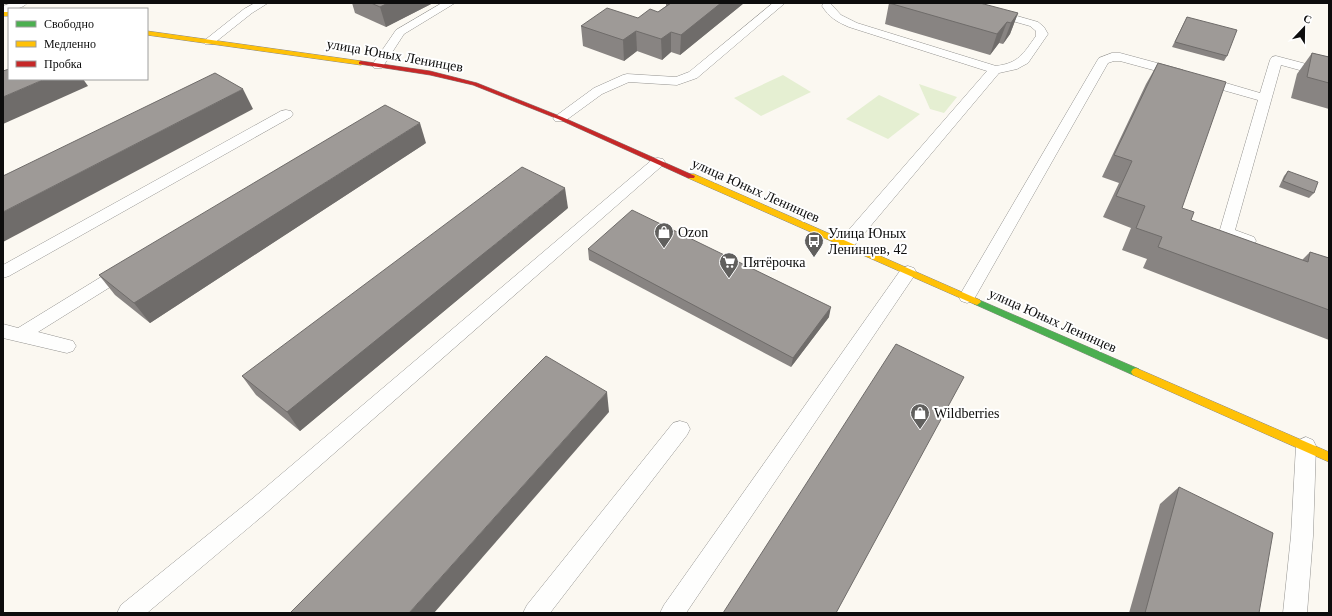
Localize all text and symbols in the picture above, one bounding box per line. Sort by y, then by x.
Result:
legend [8,8,148,80]
north arrow [1284,8,1324,48]
text: С [1302,12,1314,26]
text: Свободно [44,17,94,31]
street label: улица Юных Ленинцев [326,36,465,75]
text: Медленно [44,37,96,51]
text: Пробка [44,57,82,71]
street label: улица Юных Ленинцев [690,155,822,226]
shop icon: Ozon [653,221,675,249]
place label: Ozon [678,225,708,240]
place label: Улица Юных Ленинцев, 42 [828,226,907,257]
bus stop icon: Улица Юных Ленинцев, 42 [803,230,825,258]
supermarket icon: Пятёрочка [718,251,740,279]
place label: Пятёрочка [743,255,806,270]
street label: улица Юных Ленинцев [987,285,1119,356]
shop icon: Wildberries [909,402,931,430]
place label: Wildberries [934,406,1000,421]

